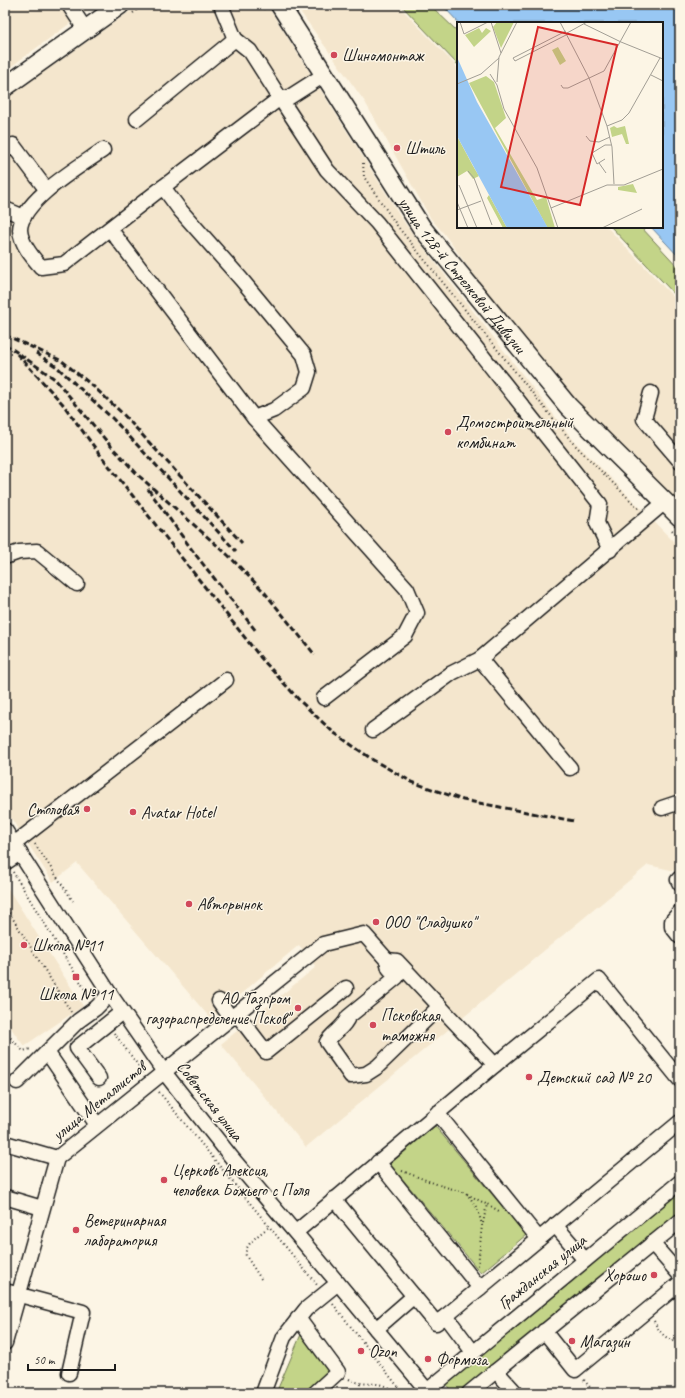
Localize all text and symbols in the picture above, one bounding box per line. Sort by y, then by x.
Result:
inset map [457,22,663,228]
place label: Шиномонтаж [342,45,426,66]
marker: Шиномонтаж [329,50,339,60]
place label: Штиль [405,138,446,159]
marker: Штиль [392,143,402,153]
street label: улица 128-й Стрелковой Дивизии [394,192,532,359]
place label: Домостроительный комбинат [456,412,574,453]
marker: Домостроительный комбинат [443,427,453,437]
place label: Столовая [27,799,80,820]
place label: Avatar Hotel [141,802,218,823]
marker: Столовая [82,804,92,814]
marker: Avatar Hotel [128,807,138,817]
place label: Авторынок [197,894,263,915]
marker: Авторынок [184,899,194,909]
place label: ООО "Сладушко" [384,912,480,933]
marker: ООО "Сладушко" [371,917,381,927]
place label: Школа №11 [32,935,104,956]
marker: Школа №11 [19,940,29,950]
marker: Школа № 11 [71,972,81,982]
place label: Школа № 11 [38,984,115,1005]
place label: АО "Газпром газораспределение Псков" [146,988,294,1030]
marker: АО "Газпром газораспределение Псков" [293,1003,303,1013]
place label: Псковская таможня [381,1005,441,1046]
marker: Псковская таможня [368,1020,378,1030]
street label: улица Металлистов [47,1055,152,1146]
street label: Советская улица [172,1057,249,1146]
place label: Детский сад № 20 [537,1067,652,1088]
marker: Детский сад № 20 [524,1072,534,1082]
place label: Церковь Алексия, человека Божьего с Поля [172,1160,310,1201]
marker: Церковь Алексия, человека Божьего с Поля [159,1175,169,1185]
place label: Ветеринарная лаборатория [84,1210,166,1251]
marker: Ветеринарная лаборатория [71,1225,81,1235]
street label: Гражданская улица [494,1229,592,1314]
place label: Хорошо [604,1265,647,1286]
marker: Хорошо [649,1270,659,1280]
place label: Магазин [580,1331,632,1353]
marker: Магазин [567,1336,577,1346]
place label: Ozon [369,1341,397,1362]
scale bar [28,1346,115,1372]
marker: Ozon [356,1346,366,1356]
place label: Формоза [436,1349,489,1370]
text: 50 m [34,1352,56,1368]
marker: Формоза [423,1354,433,1364]

